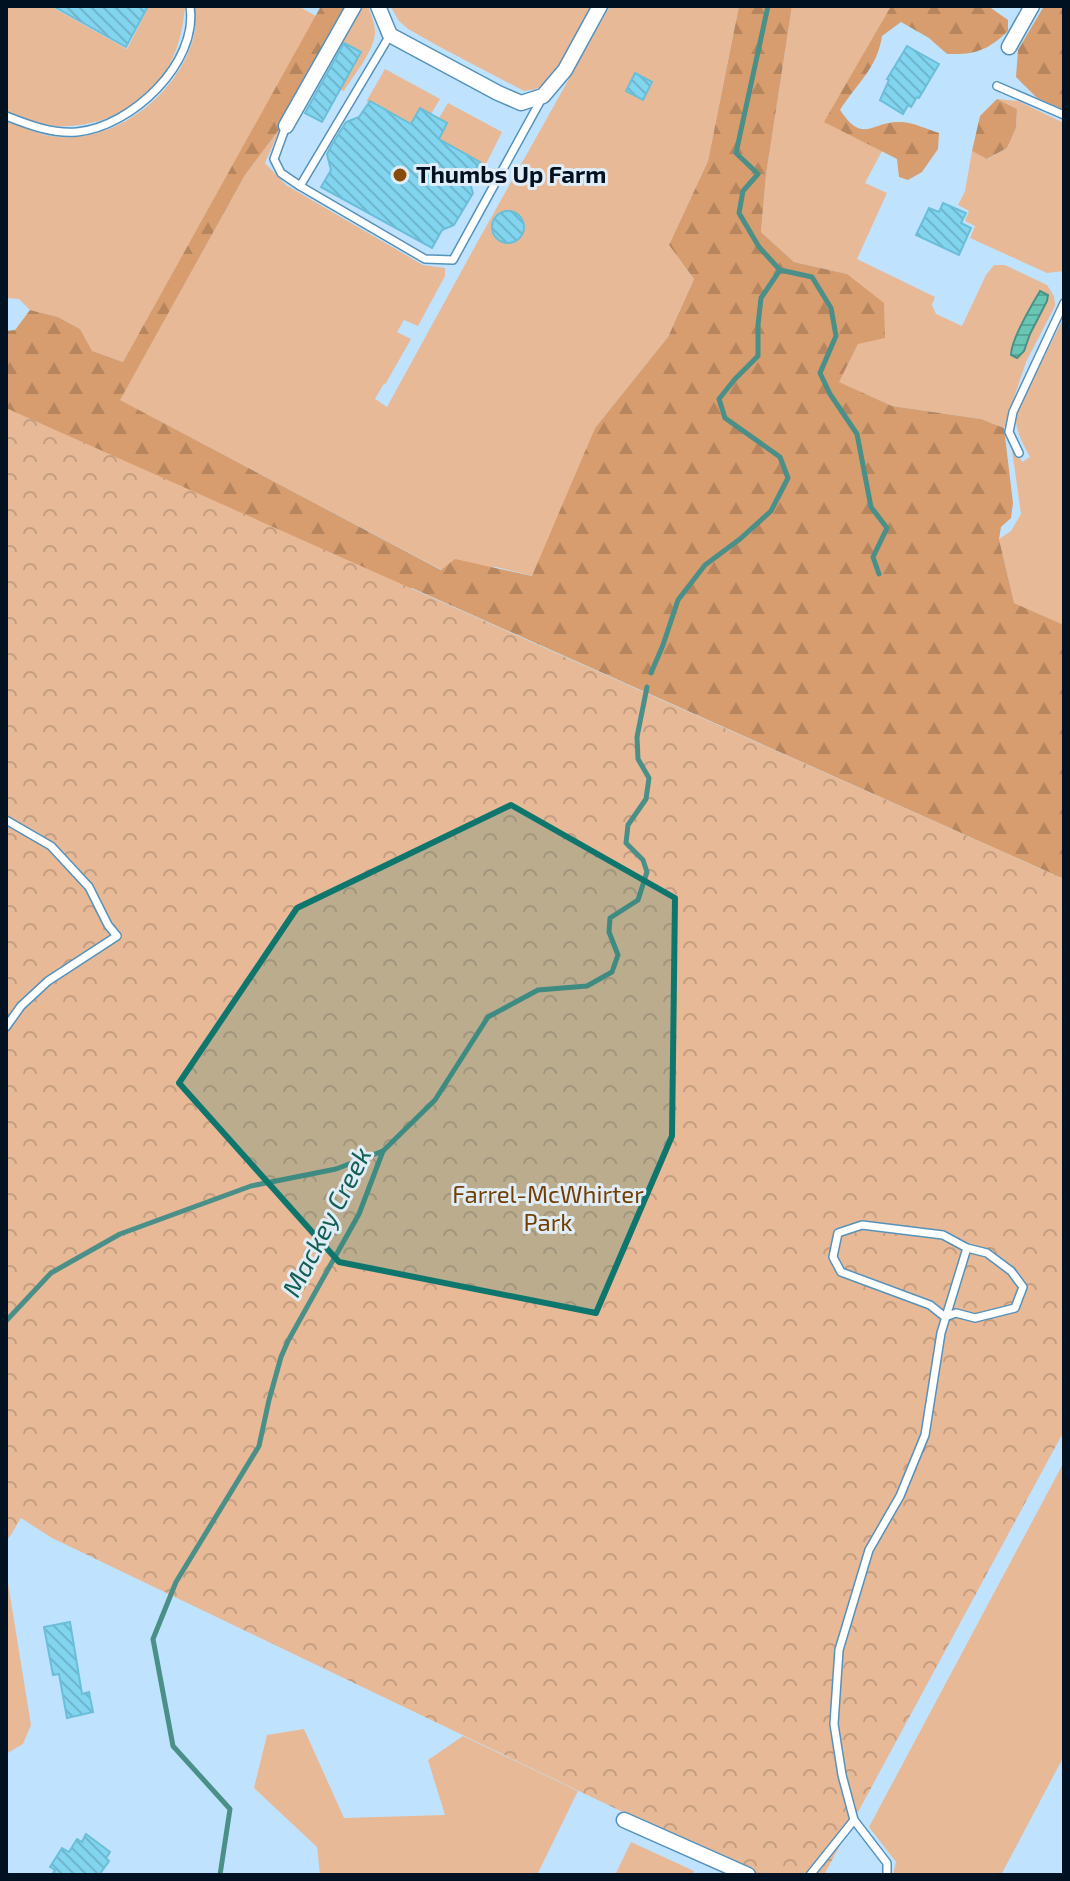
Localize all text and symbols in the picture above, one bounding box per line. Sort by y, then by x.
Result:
place label: Thumbs Up Farm [416,159,606,188]
marker: Thumbs Up Farm [391,166,409,184]
water label: Mackey Creek [275,1141,378,1302]
park label: Farrel-McWhirter Park [452,1179,644,1236]

